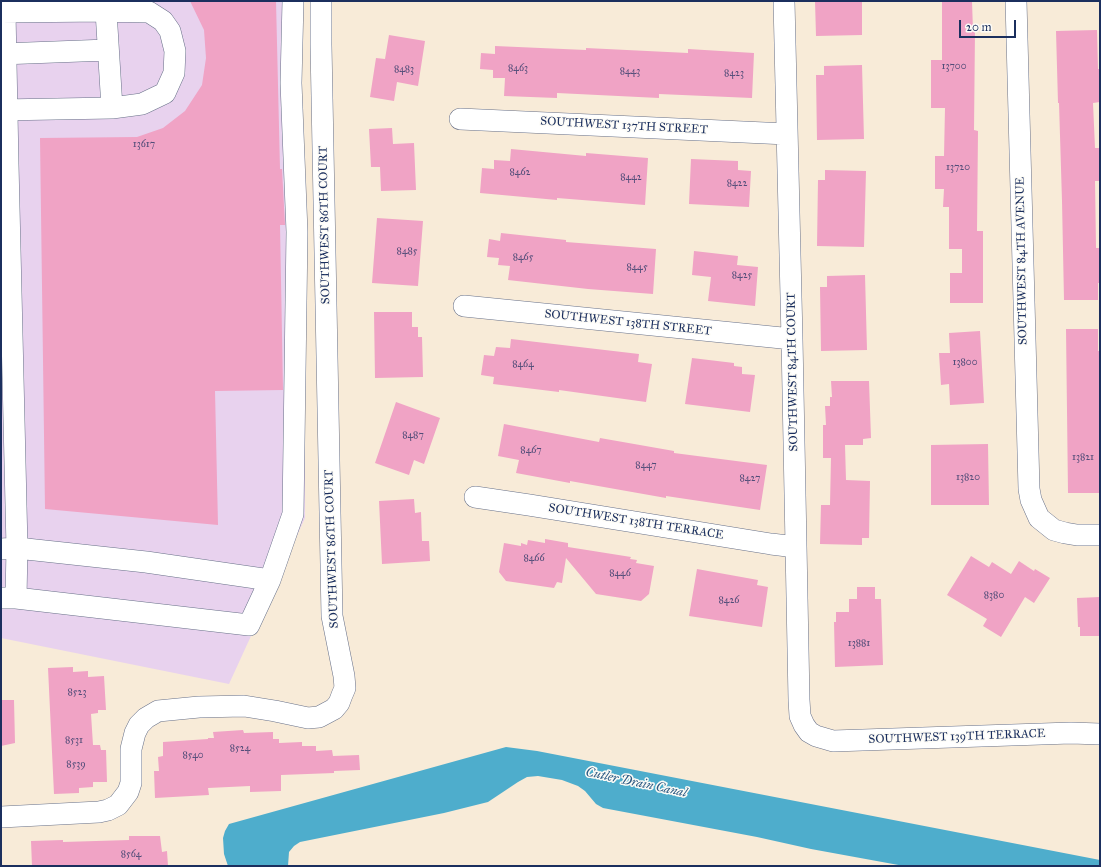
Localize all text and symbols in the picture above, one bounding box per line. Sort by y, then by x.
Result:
scale bar [961,12,1018,38]
text: 20 m [966,20,992,34]
house number: 13700 [942,61,966,73]
house number: 8463 [508,63,528,75]
house number: 8483 [394,64,414,76]
house number: 8443 [620,66,640,78]
house number: 8423 [724,68,744,80]
street label: SOUTHWEST 137TH STREET [540,114,708,138]
house number: 13617 [133,139,155,151]
street label: SOUTHWEST 86TH COURT [316,146,334,304]
house number: 13720 [946,162,970,174]
house number: 8462 [510,167,530,179]
house number: 8442 [620,172,642,184]
street label: SOUTHWEST 84TH AVENUE [1013,177,1031,345]
house number: 8422 [727,178,747,190]
house number: 8485 [397,246,417,258]
house number: 8465 [513,252,533,264]
house number: 8445 [626,262,648,274]
house number: 8425 [732,270,752,282]
street label: SOUTHWEST 84TH COURT [784,292,802,452]
street label: SOUTHWEST 138TH STREET [544,307,712,339]
house number: 13800 [953,357,977,369]
house number: 8464 [512,359,534,371]
house number: 8487 [402,430,424,442]
house number: 8467 [520,445,542,457]
house number: 13821 [1072,452,1094,464]
house number: 8447 [635,460,657,472]
street label: SOUTHWEST 86TH COURT [322,469,342,629]
house number: 13820 [956,472,980,484]
house number: 8427 [740,473,760,485]
street label: SOUTHWEST 138TH TERRACE [547,501,725,543]
house number: 8466 [523,553,545,565]
house number: 8446 [609,568,631,580]
house number: 8380 [984,590,1004,602]
house number: 8426 [719,595,739,607]
house number: 13881 [848,638,870,650]
house number: 8523 [68,687,86,699]
street label: SOUTHWEST 139TH TERRACE [868,727,1046,747]
house number: 8531 [65,735,83,747]
house number: 8524 [230,743,250,755]
house number: 8540 [182,750,204,762]
house number: 8539 [66,759,86,771]
water label: Cutler Drain Canal [584,765,688,801]
house number: 8564 [121,849,141,861]

